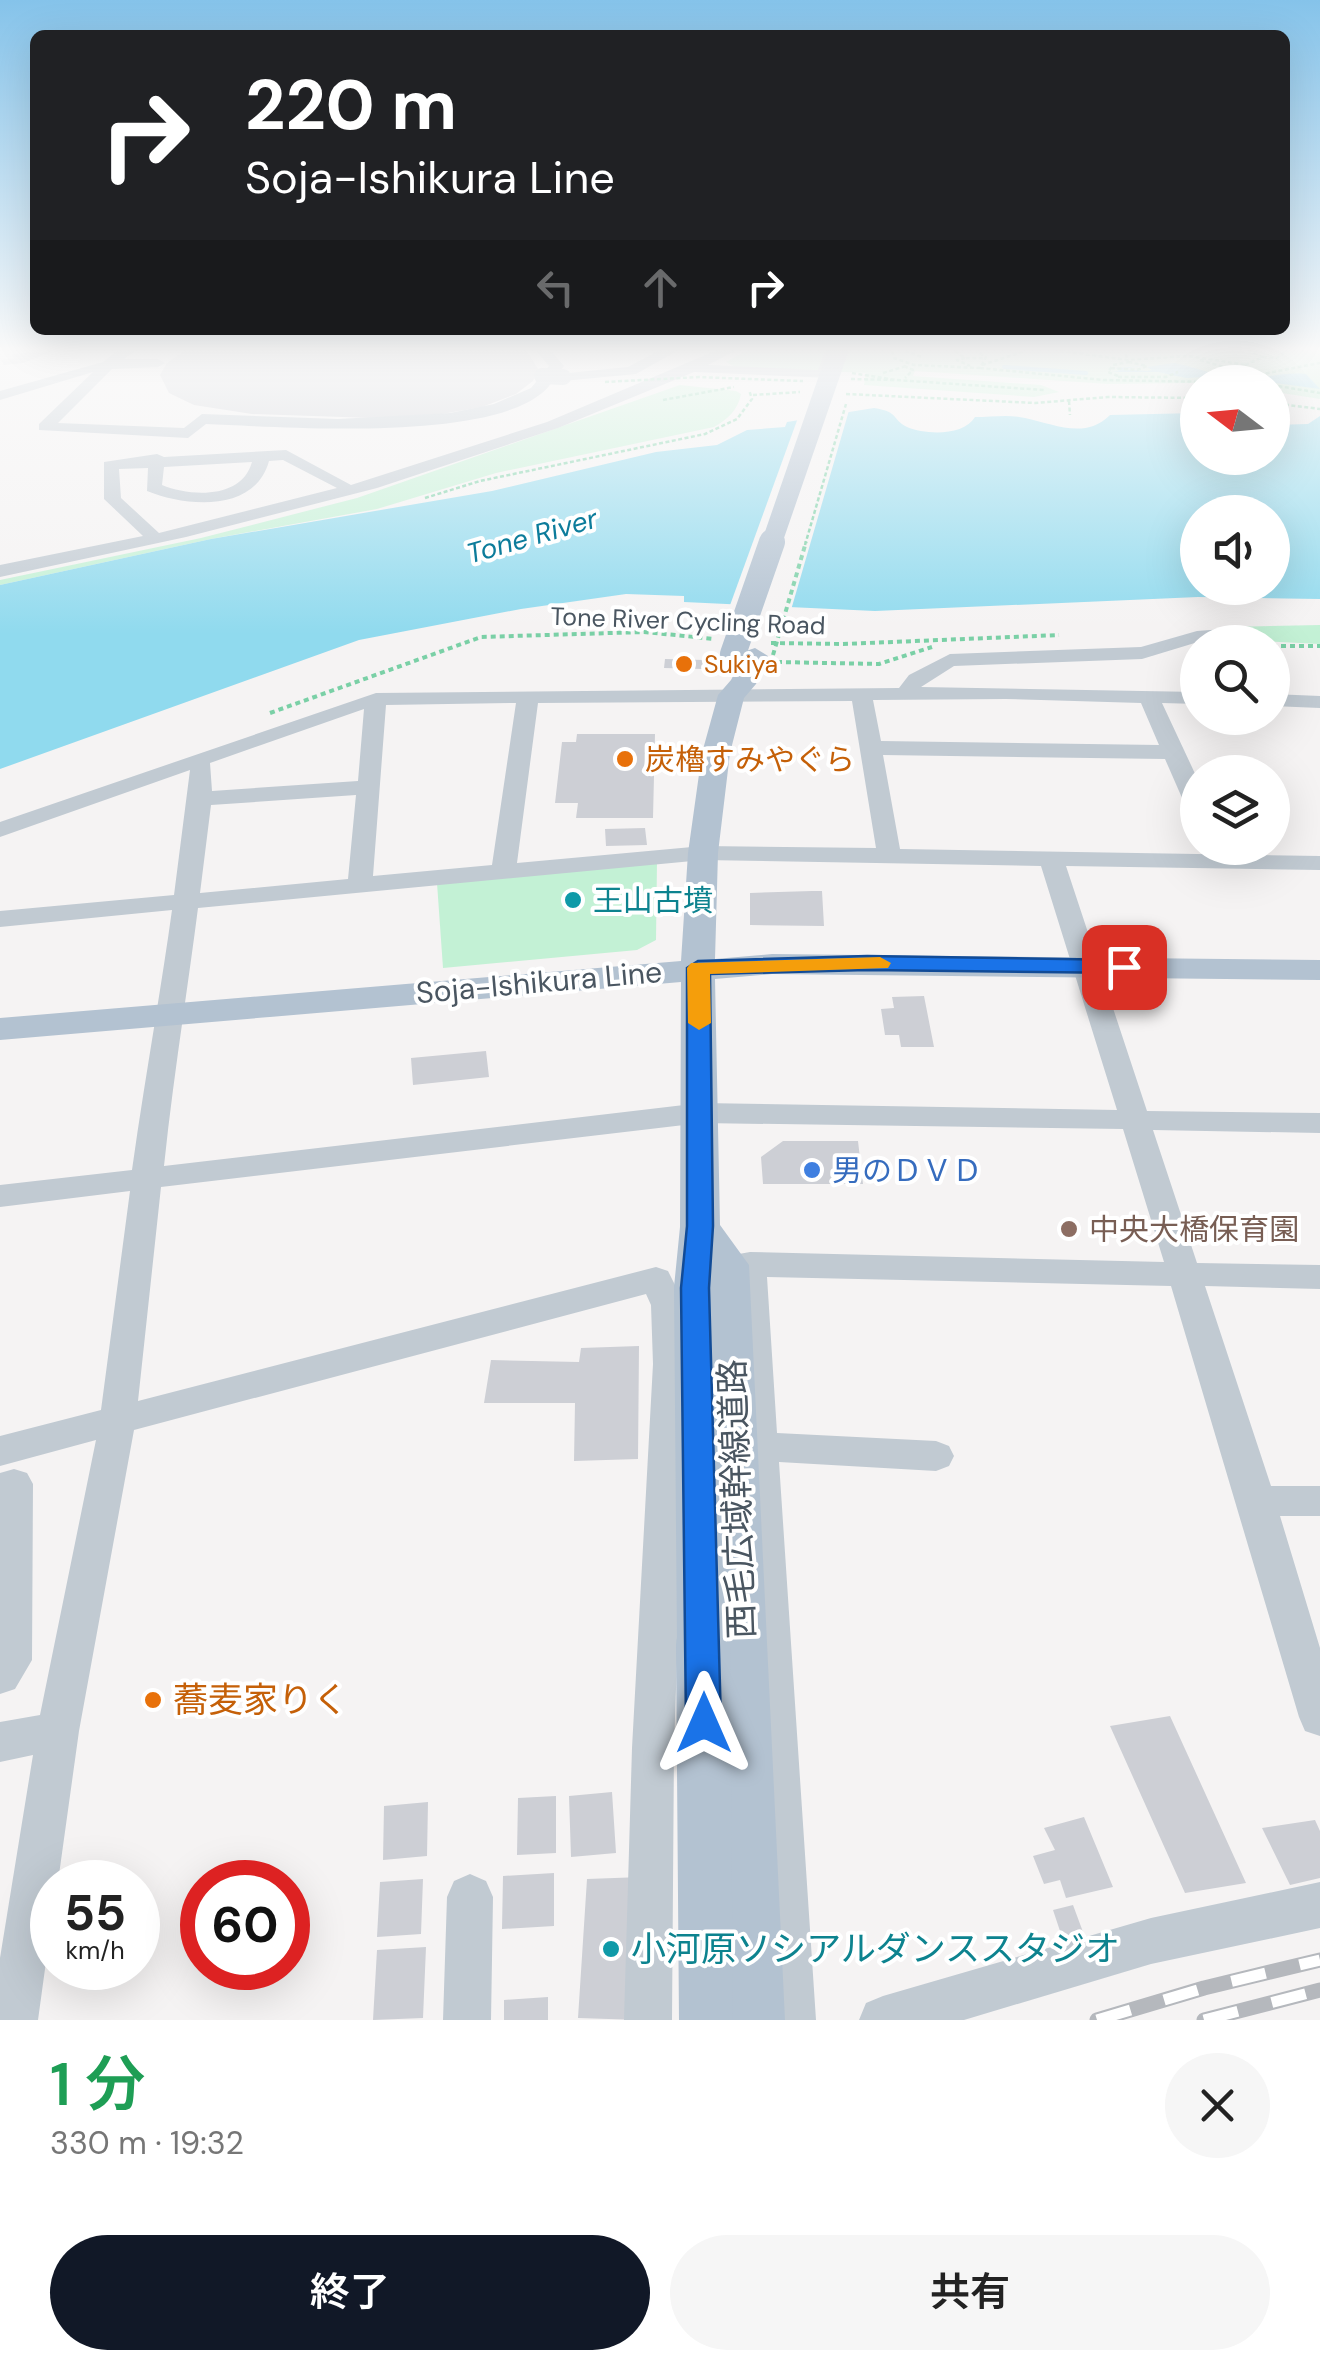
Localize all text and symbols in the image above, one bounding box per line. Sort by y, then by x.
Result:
text: 220 m [245,60,457,151]
icon: right [80,70,210,200]
text: Soja-Ishikura Line [245,148,615,207]
icon: left [528,260,583,315]
icon: ahead [633,260,688,315]
icon: right [738,260,793,315]
north arrow [1180,365,1290,475]
map controls [1180,365,1290,865]
button: sound [1180,495,1290,605]
water label: Tone River [462,499,602,572]
street label: Tone River Cycling Road [550,600,826,642]
button: search [1180,625,1290,735]
place label: Sukiya [704,648,778,681]
marker: Sukiya [673,653,695,675]
place label: 炭櫓すみやぐら [645,740,855,779]
marker: 炭櫓すみやぐら [614,748,636,770]
button: layers [1180,755,1290,865]
place label: 王山古墳 [593,881,713,920]
marker: 王山古墳 [562,889,584,911]
pin [1082,925,1167,1010]
icon: arrive [1097,940,1152,995]
street label: Soja-Ishikura Line [414,952,664,1012]
place label: 男のＤＶＤ [832,1151,982,1190]
marker: 男のＤＶＤ [801,1159,823,1181]
place label: 中央大橋保育園 [1089,1210,1299,1249]
marker: 中央大橋保育園 [1058,1218,1080,1240]
street label: 西毛広域幹線道路 [709,1358,765,1640]
position arrow [652,1671,756,1775]
place label: 蕎麦家りく [173,1677,348,1723]
marker: 蕎麦家りく [142,1689,164,1711]
speed limit sign: 60 [180,1860,310,1990]
text: 55 [64,1880,126,1946]
place label: 小河原ソシアルダンススタジオ [631,1926,1120,1972]
text: km/h [65,1934,125,1967]
marker: 小河原ソシアルダンススタジオ [600,1938,622,1960]
text: 1 分 [50,2045,146,2124]
button: close [1165,2053,1270,2158]
text: 330 m · 19:32 [50,2122,244,2164]
button: 終了 [50,2235,650,2350]
button: 共有 [670,2235,1270,2350]

